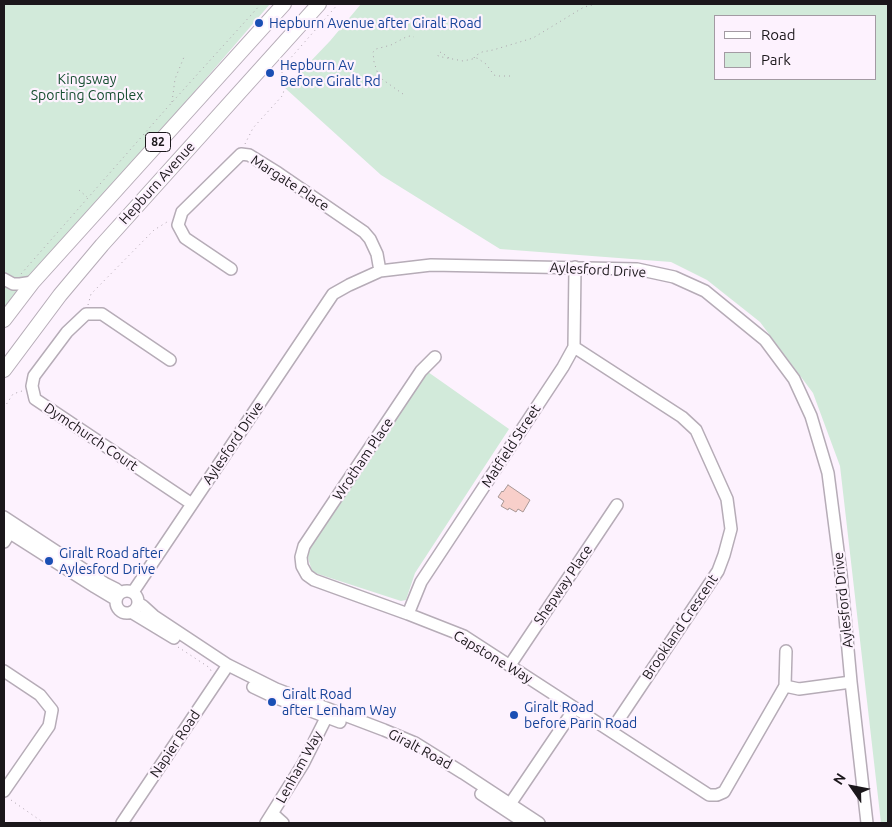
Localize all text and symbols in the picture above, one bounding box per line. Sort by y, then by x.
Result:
place label: Hepburn Avenue after Giralt Road [269,15,482,31]
legend [714,15,877,80]
marker: Hepburn Avenue after Giralt Road [253,17,265,29]
text: Road [761,26,796,43]
text: Park [761,51,791,68]
place label: Hepburn Av Before Giralt Rd [280,57,381,90]
marker: Hepburn Av Before Giralt Rd [264,67,276,79]
park label: Kingsway Sporting Complex [31,71,143,104]
road number: 82 [146,132,170,152]
street label: Hepburn Avenue [115,138,199,228]
street label: Margate Place [248,152,332,214]
street label: Aylesford Drive [549,259,647,281]
street label: Aylesford Drive [199,398,267,488]
street label: Dymchurch Court [41,399,141,475]
street label: Matfield Street [478,401,544,491]
street label: Wrotham Place [329,415,397,503]
street label: Shepway Place [530,542,596,628]
place label: Giralt Road after Aylesford Drive [59,545,163,578]
street label: Aylesford Drive [830,551,856,649]
marker: Giralt Road after Aylesford Drive [43,555,55,567]
street label: Brookland Crescent [639,571,721,683]
street label: Capstone Way [450,627,536,687]
place label: Giralt Road after Lenham Way [282,686,396,719]
marker: Giralt Road after Lenham Way [266,696,278,708]
place label: Giralt Road before Parin Road [524,699,637,732]
street label: Napier Road [146,707,204,781]
marker: Giralt Road before Parin Road [508,709,520,721]
street label: Giralt Road [385,725,455,773]
street label: Lenham Way [272,728,326,806]
north arrow [827,762,877,812]
text: N [830,770,849,788]

